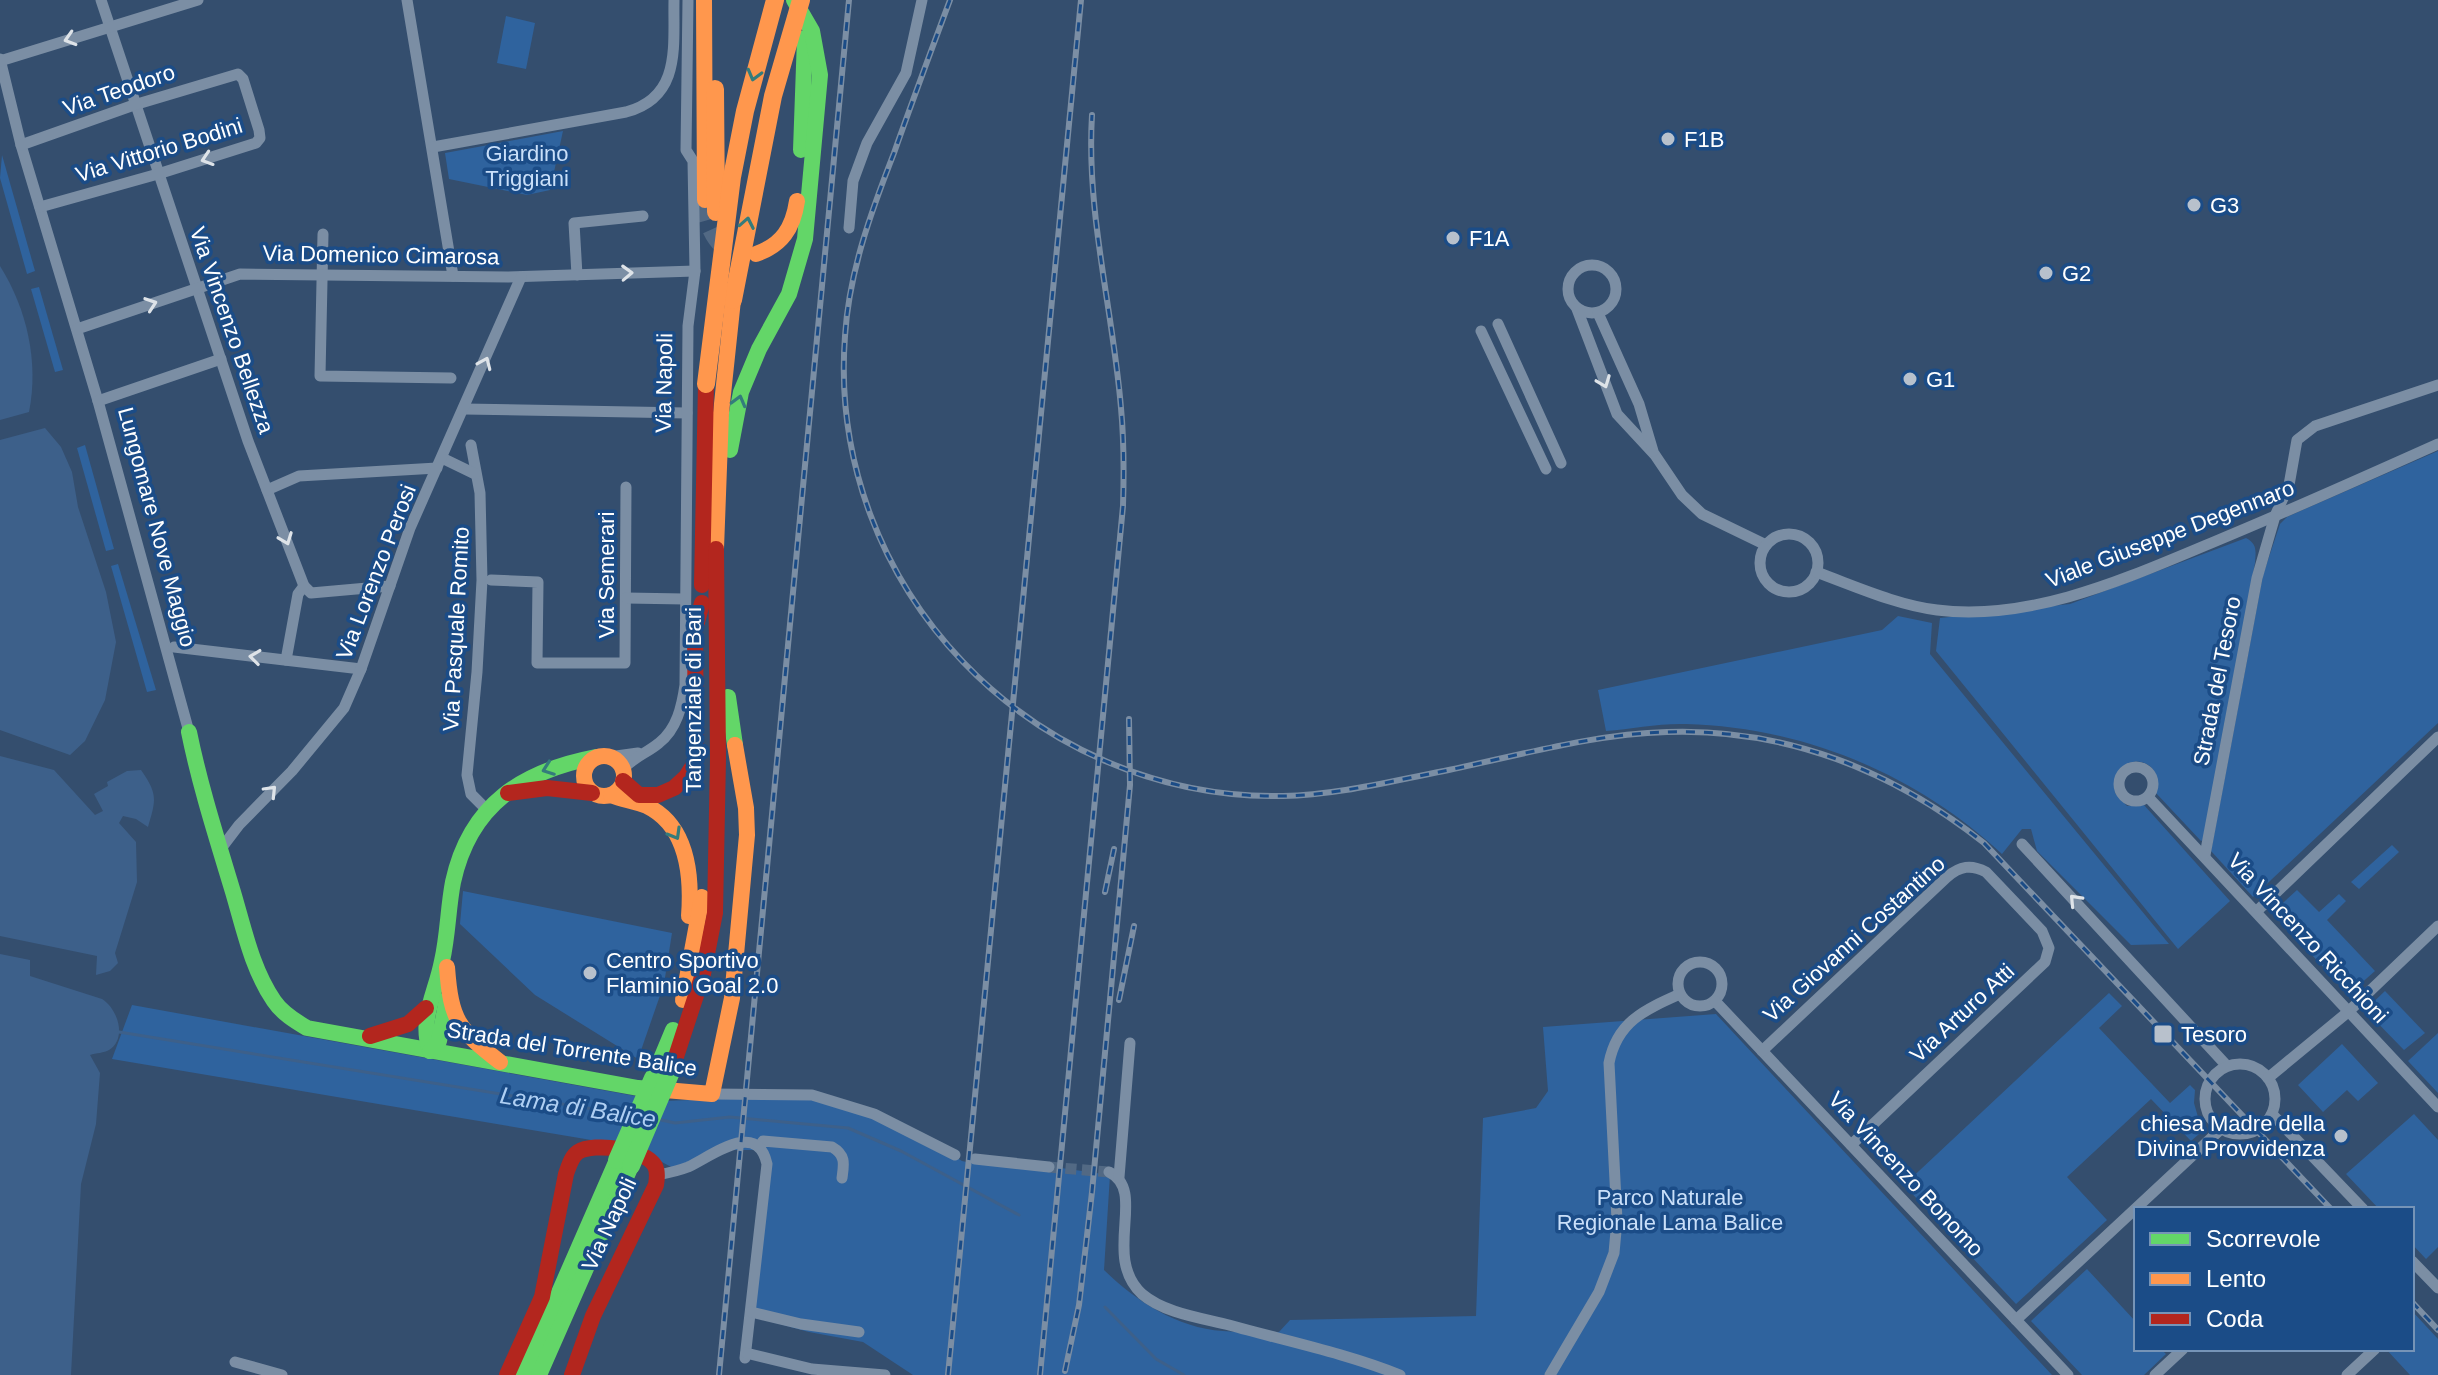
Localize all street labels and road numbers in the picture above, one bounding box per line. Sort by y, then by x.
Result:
street label: Via Teodoro [60,59,178,121]
street label: Via Vittorio Bodini [73,113,245,187]
street label: Via Vincenzo Bellezza [185,223,279,437]
street label: Via Domenico Cimarosa [262,240,500,270]
street label: Via Napoli [651,333,677,433]
street label: Lungomare Nove Maggio [113,404,201,650]
street label: Viale Giuseppe Degennaro [2042,475,2298,593]
street label: Via Lorenzo Perosi [331,481,421,663]
street label: Via Semerari [594,512,619,638]
street label: Via Pasquale Romito [438,526,474,732]
street label: Strada del Tesoro [2188,594,2246,768]
street label: Tangenziale di Bari [681,607,706,793]
street label: Via Vincenzo Ricchioni [2223,848,2393,1028]
street label: Via Giovanni Costantino [1758,851,1950,1027]
street label: Via Arturo Atti [1905,959,2019,1067]
street label: Strada del Torrente Balice [445,1017,699,1081]
street label: Via Vincenzo Bonomo [1823,1087,1989,1261]
street label: Via Napoli [577,1173,641,1275]

